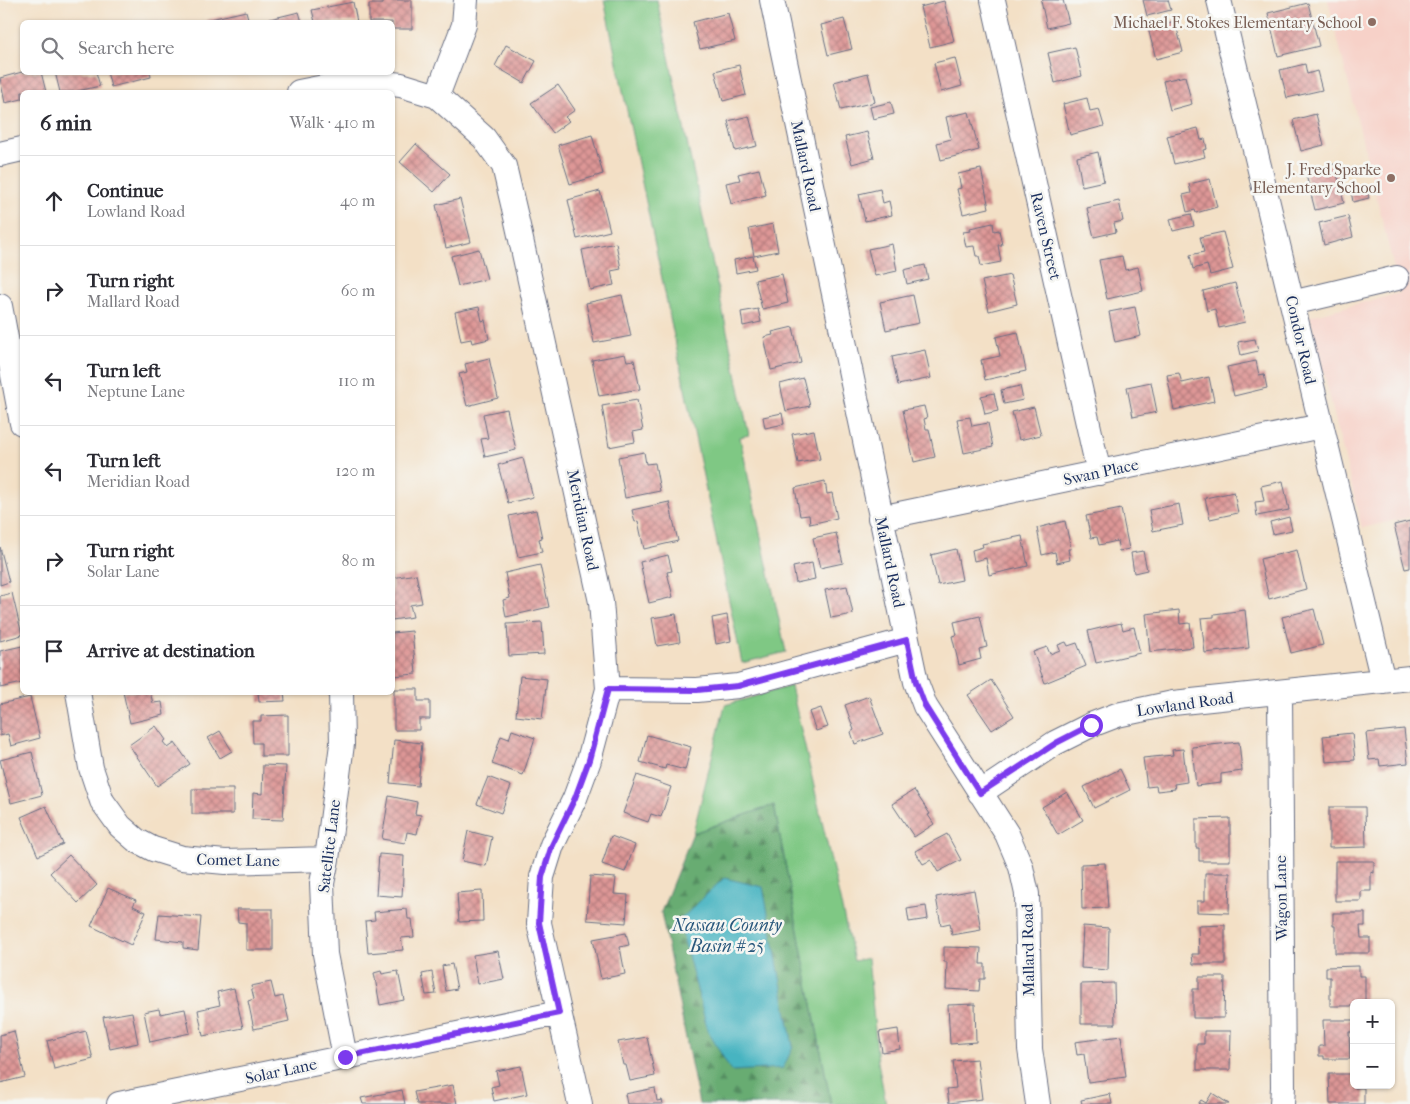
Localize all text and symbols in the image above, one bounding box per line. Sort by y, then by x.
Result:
place label: Michael F. Stokes Elementary School [1113,13,1363,32]
marker: Michael F. Stokes Elementary School [1366,16,1378,28]
search box [20,20,395,75]
icon: search [38,34,66,62]
text: Search here [78,37,174,59]
text: 6 min [40,111,92,135]
text: Walk · 410 m [290,113,375,132]
street label: Mallard Road [787,119,825,214]
place label: J. Fred Sparke Elementary School [1252,160,1382,197]
marker: J. Fred Sparke Elementary School [1385,172,1397,184]
text: Continue [87,180,163,202]
icon: ahead [40,187,68,215]
street label: Raven Street [1027,190,1065,282]
text: 40 m [340,191,375,210]
text: Lowland Road [87,202,185,221]
text: Turn right [87,270,174,292]
icon: right [40,277,68,305]
text: 60 m [341,281,375,300]
text: Mallard Road [87,292,180,311]
street label: Condor Road [1282,294,1321,387]
text: Turn left [87,360,161,382]
icon: left [40,367,68,395]
text: 110 m [338,371,375,390]
text: Neptune Lane [87,382,185,401]
text: Turn left [87,450,161,472]
street label: Swan Place [1062,455,1140,489]
icon: left [40,457,68,485]
text: 120 m [336,461,375,480]
street label: Meridian Road [563,468,603,573]
text: Meridian Road [87,472,190,491]
street label: Mallard Road [871,515,909,610]
text: Turn right [87,540,174,562]
icon: right [40,547,68,575]
text: 80 m [341,551,375,570]
text: Solar Lane [87,562,160,581]
icon: arrive [40,637,68,665]
text: Arrive at destination [87,640,255,662]
street label: Lowland Road [1135,688,1235,720]
route start [1080,714,1103,737]
street label: Satellite Lane [314,798,344,894]
street label: Comet Lane [196,850,280,870]
street label: Wagon Lane [1271,855,1291,942]
street label: Mallard Road [1018,903,1038,996]
water label: Nassau County Basin #25 [671,915,782,957]
map controls [1350,999,1395,1089]
button: + [1350,999,1395,1044]
button: − [1350,1044,1395,1089]
route end [334,1046,357,1069]
street label: Solar Lane [244,1054,319,1088]

